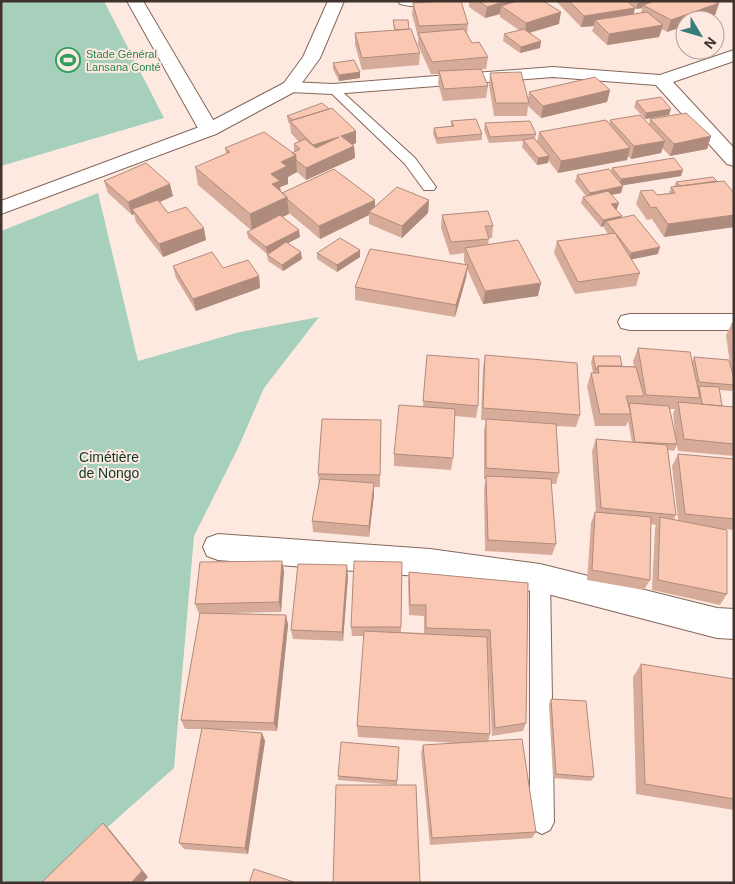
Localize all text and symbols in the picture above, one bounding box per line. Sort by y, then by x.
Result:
north arrow [675,10,725,60]
text: N [701,34,720,52]
sports icon: Stade Général Lansana Conté [55,47,81,73]
place label: Stade Général Lansana Conté [86,48,161,73]
park label: Cimétière de Nongo [79,449,140,481]

